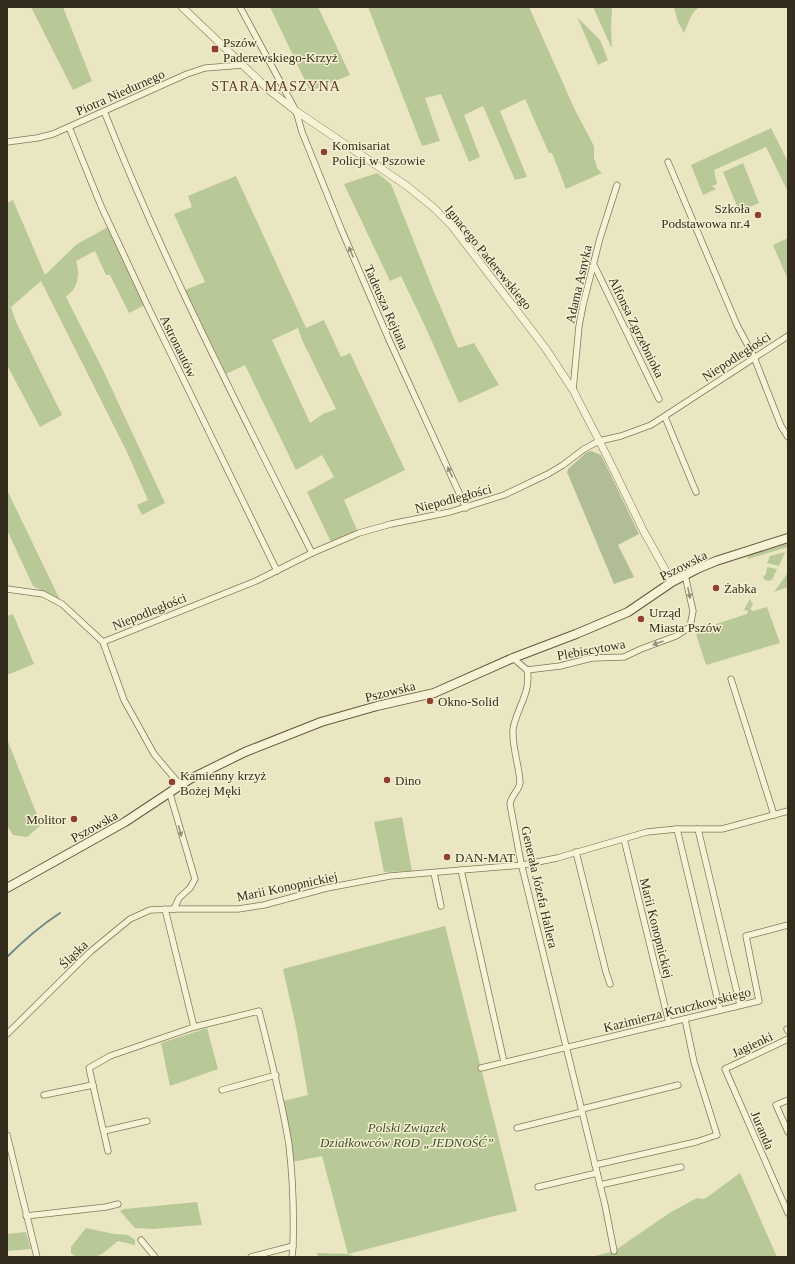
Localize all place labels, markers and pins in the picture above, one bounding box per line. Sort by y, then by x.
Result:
place label: Pszów Paderewskiego-Krzyż [223,35,338,65]
marker: Pszów Paderewskiego-Krzyż [210,44,220,54]
place label: Komisariat Policji w Pszowie [332,138,425,168]
marker: Komisariat Policji w Pszowie [319,147,329,157]
place label: Szkoła Podstawowa nr.4 [661,201,750,231]
marker: Szkoła Podstawowa nr.4 [753,210,763,220]
place label: Żabka [724,581,757,596]
marker: Żabka [711,583,721,593]
place label: Urząd Miasta Pszów [649,605,722,635]
marker: Urząd Miasta Pszów [636,614,646,624]
place label: Okno-Solid [438,694,499,709]
marker: Okno-Solid [425,696,435,706]
place label: Kamienny krzyż Bożej Męki [180,768,267,798]
place label: Dino [395,773,421,788]
marker: Dino [382,775,392,785]
marker: Kamienny krzyż Bożej Męki [167,777,177,787]
place label: Molitor [26,812,67,827]
marker: Molitor [69,814,79,824]
place label: DAN-MAT [455,850,515,865]
marker: DAN-MAT [442,852,452,862]

